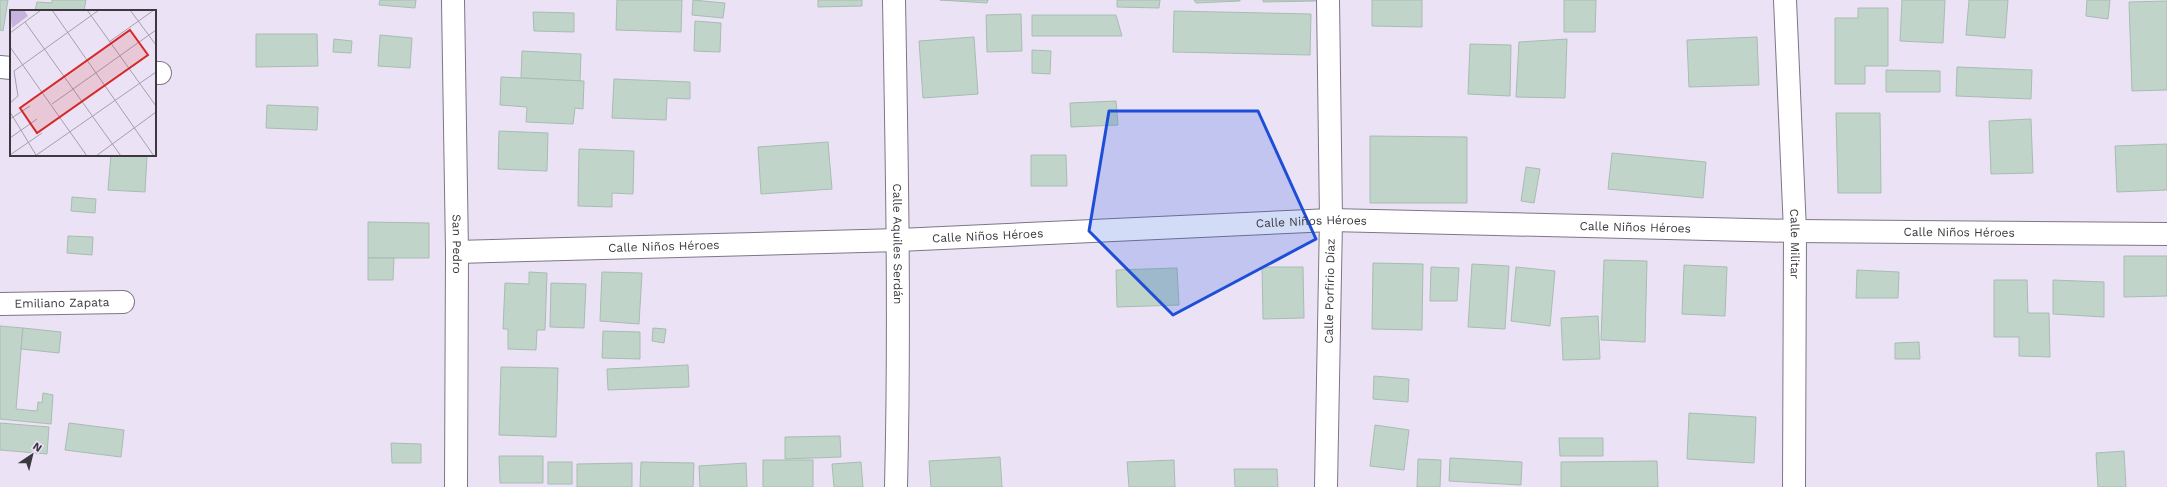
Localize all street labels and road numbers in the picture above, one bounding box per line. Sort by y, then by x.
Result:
street label: Calle Aquiles Serdán [890,183,905,305]
street label: Calle Militar [1787,208,1802,279]
street label: Calle Niños Héroes [1255,213,1367,230]
street label: San Pedro [449,214,464,274]
street label: Calle Niños Héroes [1579,219,1691,236]
street label: Calle Niños Héroes [1904,225,2015,240]
street label: Calle Niños Héroes [932,226,1044,245]
street label: Calle Niños Héroes [608,238,720,255]
street label: Calle Porfirio Díaz [1322,238,1338,344]
street label: Emiliano Zapata [14,295,110,311]

